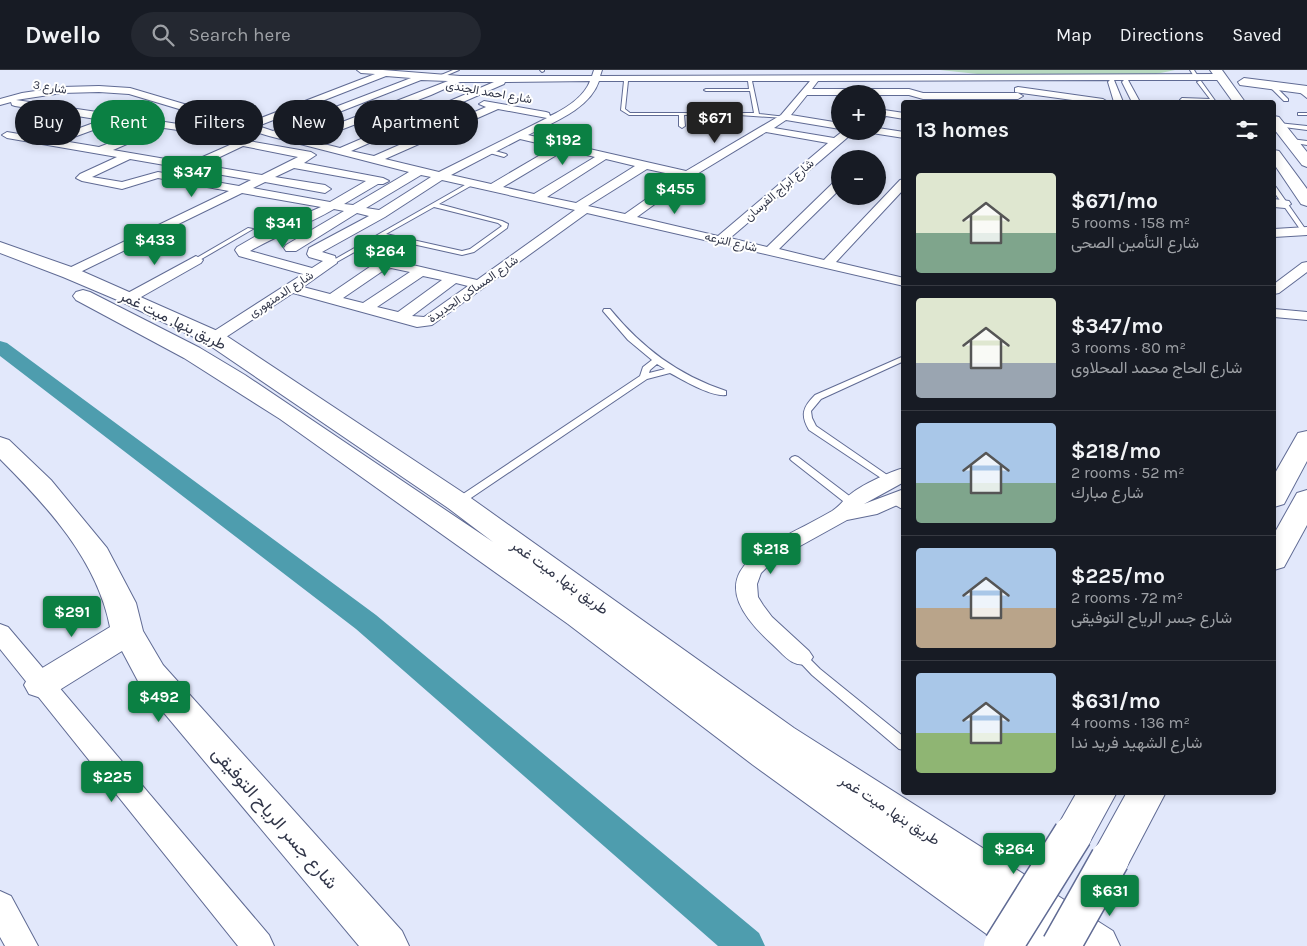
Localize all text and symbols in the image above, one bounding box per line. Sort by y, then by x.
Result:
search box [131,12,481,57]
text: Dwello [25,21,101,49]
icon: search [149,21,177,49]
text: Search here [189,24,291,46]
text: Map [1056,24,1092,46]
text: Directions [1120,24,1204,46]
text: Saved [1232,24,1282,46]
street label: شارع 3 [32,77,68,99]
street label: شارع احمد الجندى [444,78,533,108]
map controls [831,85,886,205]
button: + [831,85,886,140]
chip: Buy [15,100,81,145]
chip: Rent [91,100,165,145]
chip: Filters [175,100,263,145]
chip: New [273,100,344,145]
chip: Apartment [354,100,478,145]
pin: $671 [685,102,745,144]
text: $671 [698,108,732,127]
icon: filters [1233,116,1261,144]
text: 13 homes [916,118,1009,142]
pin: $192 [533,124,593,166]
text: $192 [545,130,581,149]
button: − [831,150,886,205]
pin: $347 [162,156,222,198]
street label: شارع ابراج الفرسان [741,156,818,225]
text: $347 [173,162,211,181]
pin: $455 [645,172,705,215]
text: $455 [655,179,695,198]
text: $671/mo [1071,189,1158,213]
icon: home [956,193,1016,253]
pin: $341 [253,206,313,249]
text: $341 [265,213,301,232]
text: 5 rooms · 158 m² [1071,213,1190,232]
pin: $433 [125,224,185,266]
street label: شارع الترعه [703,229,759,257]
text: $433 [135,230,175,249]
text: شارع التأمين الصحى [1071,233,1199,252]
pin: $264 [355,234,415,277]
text: $264 [365,241,405,260]
street label: شارع المساكن الجديدة [425,253,522,327]
street label: شارع الدمنهورى [246,268,317,322]
street label: طريق بنها, ميت غمر [116,286,229,355]
text: $347/mo [1071,314,1163,338]
icon: home [956,318,1016,378]
text: 3 rooms · 80 m² [1071,338,1186,357]
text: شارع الحاج محمد المحلاوى [1071,358,1242,377]
text: $218/mo [1071,439,1161,463]
icon: home [956,443,1016,503]
text: 2 rooms · 52 m² [1071,463,1185,482]
text: شارع مبارك [1071,483,1144,502]
pin: $218 [741,532,801,575]
street label: طريق بنها, ميت غمر [506,535,612,619]
text: $218 [753,539,789,558]
text: $225/mo [1071,564,1165,588]
icon: home [956,568,1016,628]
text: 2 rooms · 72 m² [1071,588,1183,607]
pin: $291 [42,596,102,638]
text: $291 [54,602,90,621]
text: شارع جسر الرياح التوفيقى [1071,608,1232,627]
pin: $492 [129,680,189,723]
text: $492 [139,687,179,706]
text: $631/mo [1071,689,1160,713]
icon: home [956,693,1016,753]
text: 4 rooms · 136 m² [1071,713,1190,732]
text: شارع الشهيد فريد ندا [1071,733,1202,752]
street label: شارع جسر الرياح التوفيقى [207,742,343,894]
pin: $225 [82,760,142,803]
text: $225 [92,767,132,786]
street label: طريق بنها, ميت غمر [835,770,944,850]
pin: $264 [984,832,1044,875]
text: $264 [994,839,1034,858]
pin: $631 [1080,874,1140,917]
text: $631 [1092,881,1128,900]

